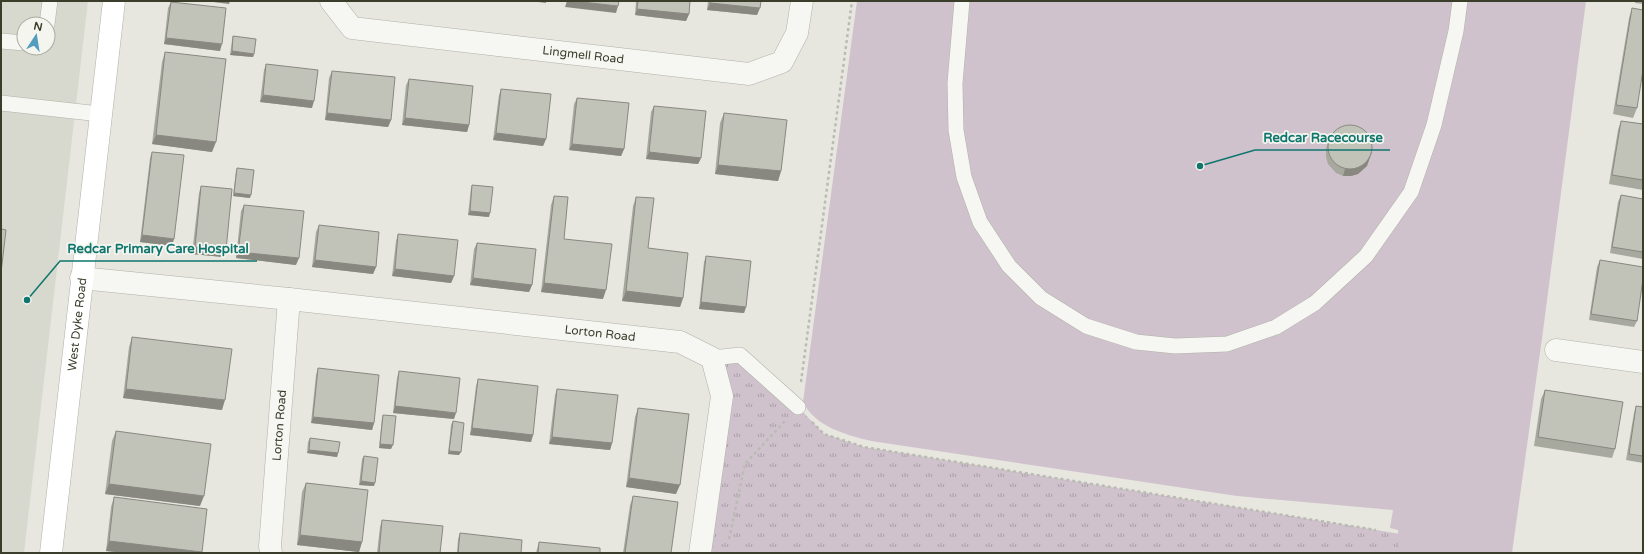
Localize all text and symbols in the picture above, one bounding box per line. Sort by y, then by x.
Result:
north arrow [16,16,56,56]
text: N [32,19,44,34]
street label: Lingmell Road [542,43,625,66]
callout: Redcar Racecourse [1255,125,1390,150]
text: Redcar Racecourse [1263,130,1383,146]
callout: Redcar Primary Care Hospital [60,236,257,261]
text: Redcar Primary Care Hospital [67,241,249,257]
street label: West Dyke Road [65,277,89,372]
street label: Lorton Road [564,322,636,344]
street label: Lorton Road [270,389,289,461]

